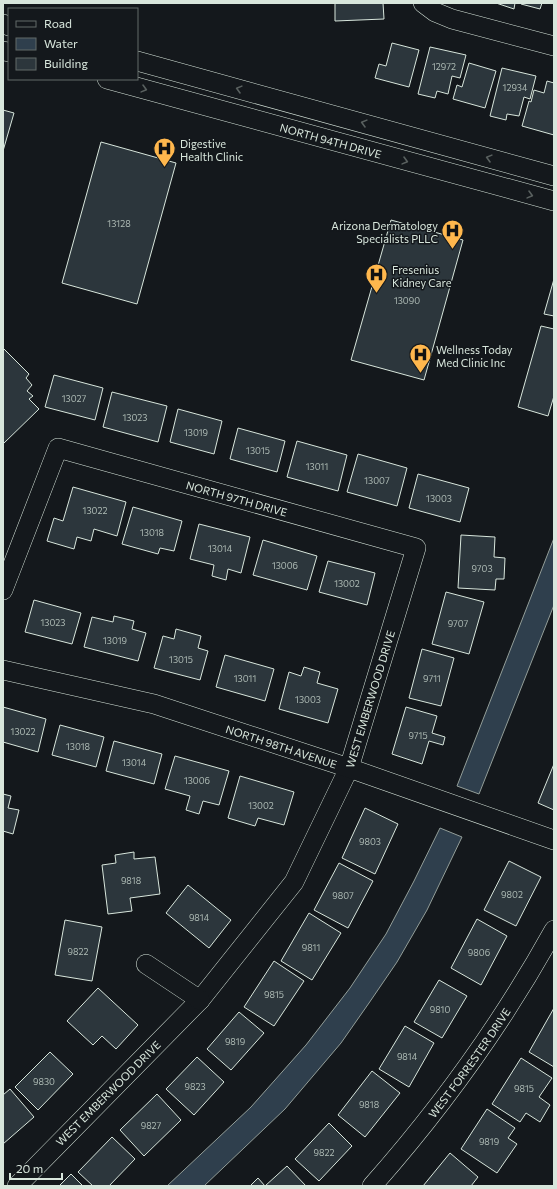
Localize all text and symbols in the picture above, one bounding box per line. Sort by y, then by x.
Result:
legend [8,8,138,80]
text: Road [44,16,72,30]
text: Water [44,36,78,50]
text: Building [44,56,88,70]
house number: 12972 [432,61,456,72]
house number: 12934 [503,82,528,93]
one-way arrow [140,84,147,93]
one-way arrow [236,85,243,94]
one-way arrow [361,119,368,128]
street label: NORTH 94TH DRIVE [279,120,383,160]
hospital icon: Digestive Health Clinic [151,136,177,169]
place label: Digestive Health Clinic [180,137,243,163]
one-way arrow [486,154,493,163]
one-way arrow [401,156,408,164]
one-way arrow [526,190,533,199]
house number: 13128 [107,218,131,229]
hospital icon: Arizona Dermatology Specialists PLLC [440,218,466,251]
place label: Arizona Dermatology Specialists PLLC [331,219,438,245]
hospital icon: Fresenius Kidney Care [363,262,389,295]
place label: Fresenius Kidney Care [392,263,452,289]
house number: 13090 [394,295,420,306]
hospital icon: Wellness Today Med Clinic Inc [408,342,434,375]
place label: Wellness Today Med Clinic Inc [436,343,513,369]
house number: 13027 [62,393,87,404]
house number: 13023 [123,412,147,423]
house number: 13019 [184,427,208,438]
house number: 13015 [246,445,270,456]
house number: 13011 [306,461,328,472]
house number: 13007 [364,475,390,486]
street label: NORTH 97TH DRIVE [185,478,289,518]
house number: 13003 [426,493,452,504]
house number: 13022 [83,505,107,516]
house number: 13018 [140,527,164,538]
house number: 13014 [208,543,233,554]
house number: 13006 [272,560,298,571]
house number: 9703 [471,563,493,574]
house number: 13002 [334,578,360,589]
house number: 13023 [41,617,65,628]
house number: 9707 [448,618,469,629]
street label: WEST EMBERWOOD DRIVE [343,629,397,769]
house number: 13019 [103,635,127,646]
house number: 13015 [169,654,193,665]
house number: 13011 [234,673,256,684]
house number: 9711 [423,673,441,684]
house number: 13003 [295,694,321,705]
street label: NORTH 98TH AVENUE [224,722,339,770]
house number: 13022 [11,726,35,737]
house number: 9715 [408,730,428,741]
house number: 13018 [66,741,90,752]
house number: 13014 [122,757,147,768]
house number: 13006 [184,775,210,786]
house number: 13002 [248,800,274,811]
house number: 9803 [359,836,381,847]
house number: 9818 [121,875,141,886]
house number: 9802 [501,889,523,900]
house number: 9807 [332,890,354,901]
house number: 9814 [189,912,210,923]
house number: 9811 [302,942,320,953]
house number: 9822 [68,946,88,957]
house number: 9806 [468,947,490,958]
house number: 9815 [264,989,284,1000]
house number: 9810 [430,1004,450,1015]
street label: WEST FORRESTER DRIVE [425,1005,512,1120]
house number: 9819 [225,1036,245,1047]
street label: WEST EMBERWOOD DRIVE [53,1038,163,1148]
house number: 9814 [397,1051,418,1062]
house number: 9830 [33,1076,55,1087]
house number: 9823 [184,1081,206,1092]
house number: 9815 [514,1083,534,1094]
house number: 9818 [359,1099,379,1110]
house number: 9827 [141,1120,162,1131]
house number: 9819 [479,1136,499,1147]
house number: 9822 [314,1147,334,1158]
scale bar [10,1155,62,1181]
text: 20 m [16,1161,43,1175]

